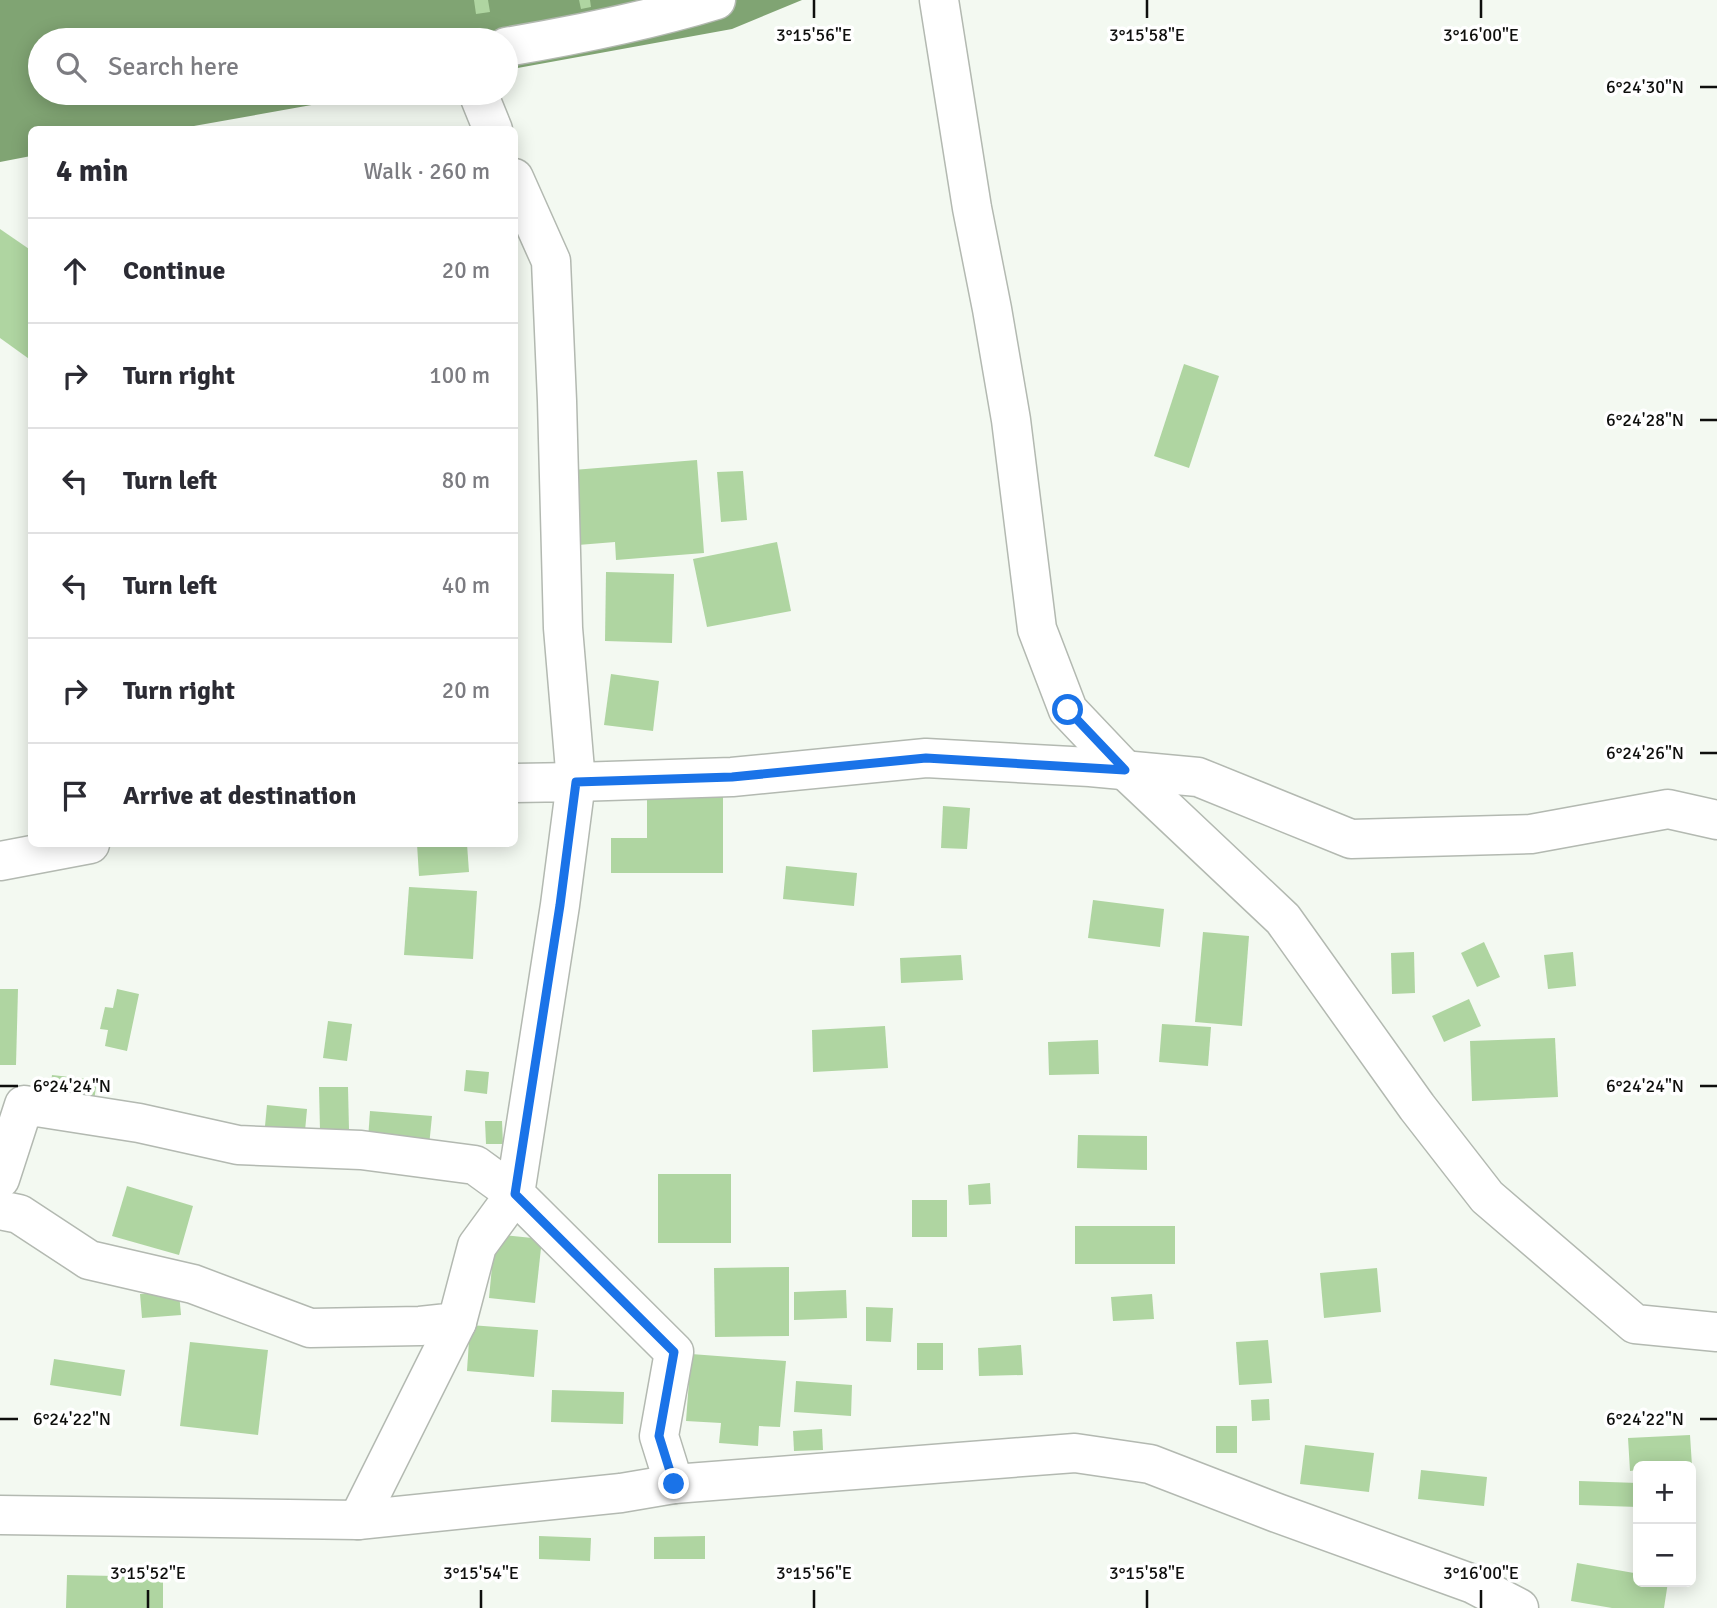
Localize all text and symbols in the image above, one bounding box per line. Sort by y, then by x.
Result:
text: 3°15'56"E [776,24,852,46]
text: 3°15'58"E [1109,24,1185,46]
text: 3°16'00"E [1443,24,1519,46]
search box [28,28,518,105]
icon: search [52,48,90,86]
text: Search here [108,51,239,83]
text: 6°24'30"N [1606,76,1684,98]
text: 4 min [56,153,128,190]
text: Walk · 260 m [364,157,490,186]
icon: ahead [56,252,94,290]
text: Continue [123,255,225,287]
text: 20 m [442,256,490,285]
icon: right [56,357,94,395]
text: Turn right [123,360,235,392]
text: 100 m [429,361,490,390]
text: 6°24'28"N [1606,409,1684,431]
icon: left [56,462,94,500]
text: Turn left [123,465,217,497]
text: 80 m [442,466,490,495]
icon: left [56,567,94,605]
text: Turn left [123,570,217,602]
text: 40 m [442,571,490,600]
icon: right [56,672,94,710]
text: Turn right [123,675,235,707]
text: 20 m [442,676,490,705]
route start [1052,694,1083,725]
text: 6°24'26"N [1606,742,1684,764]
icon: arrive [56,777,94,815]
text: Arrive at destination [123,780,356,812]
text: 6°24'24"N [33,1075,111,1097]
text: 6°24'24"N [1606,1075,1684,1097]
text: 6°24'22"N [33,1408,111,1430]
text: 6°24'22"N [1606,1408,1684,1430]
map controls [1633,1461,1696,1587]
button: + [1633,1461,1696,1524]
route end [658,1468,689,1499]
button: − [1633,1524,1696,1587]
text: 3°15'52"E [110,1562,186,1584]
text: 3°15'54"E [443,1562,519,1584]
text: 3°15'56"E [776,1562,852,1584]
text: 3°15'58"E [1109,1562,1185,1584]
text: 3°16'00"E [1443,1562,1519,1584]

